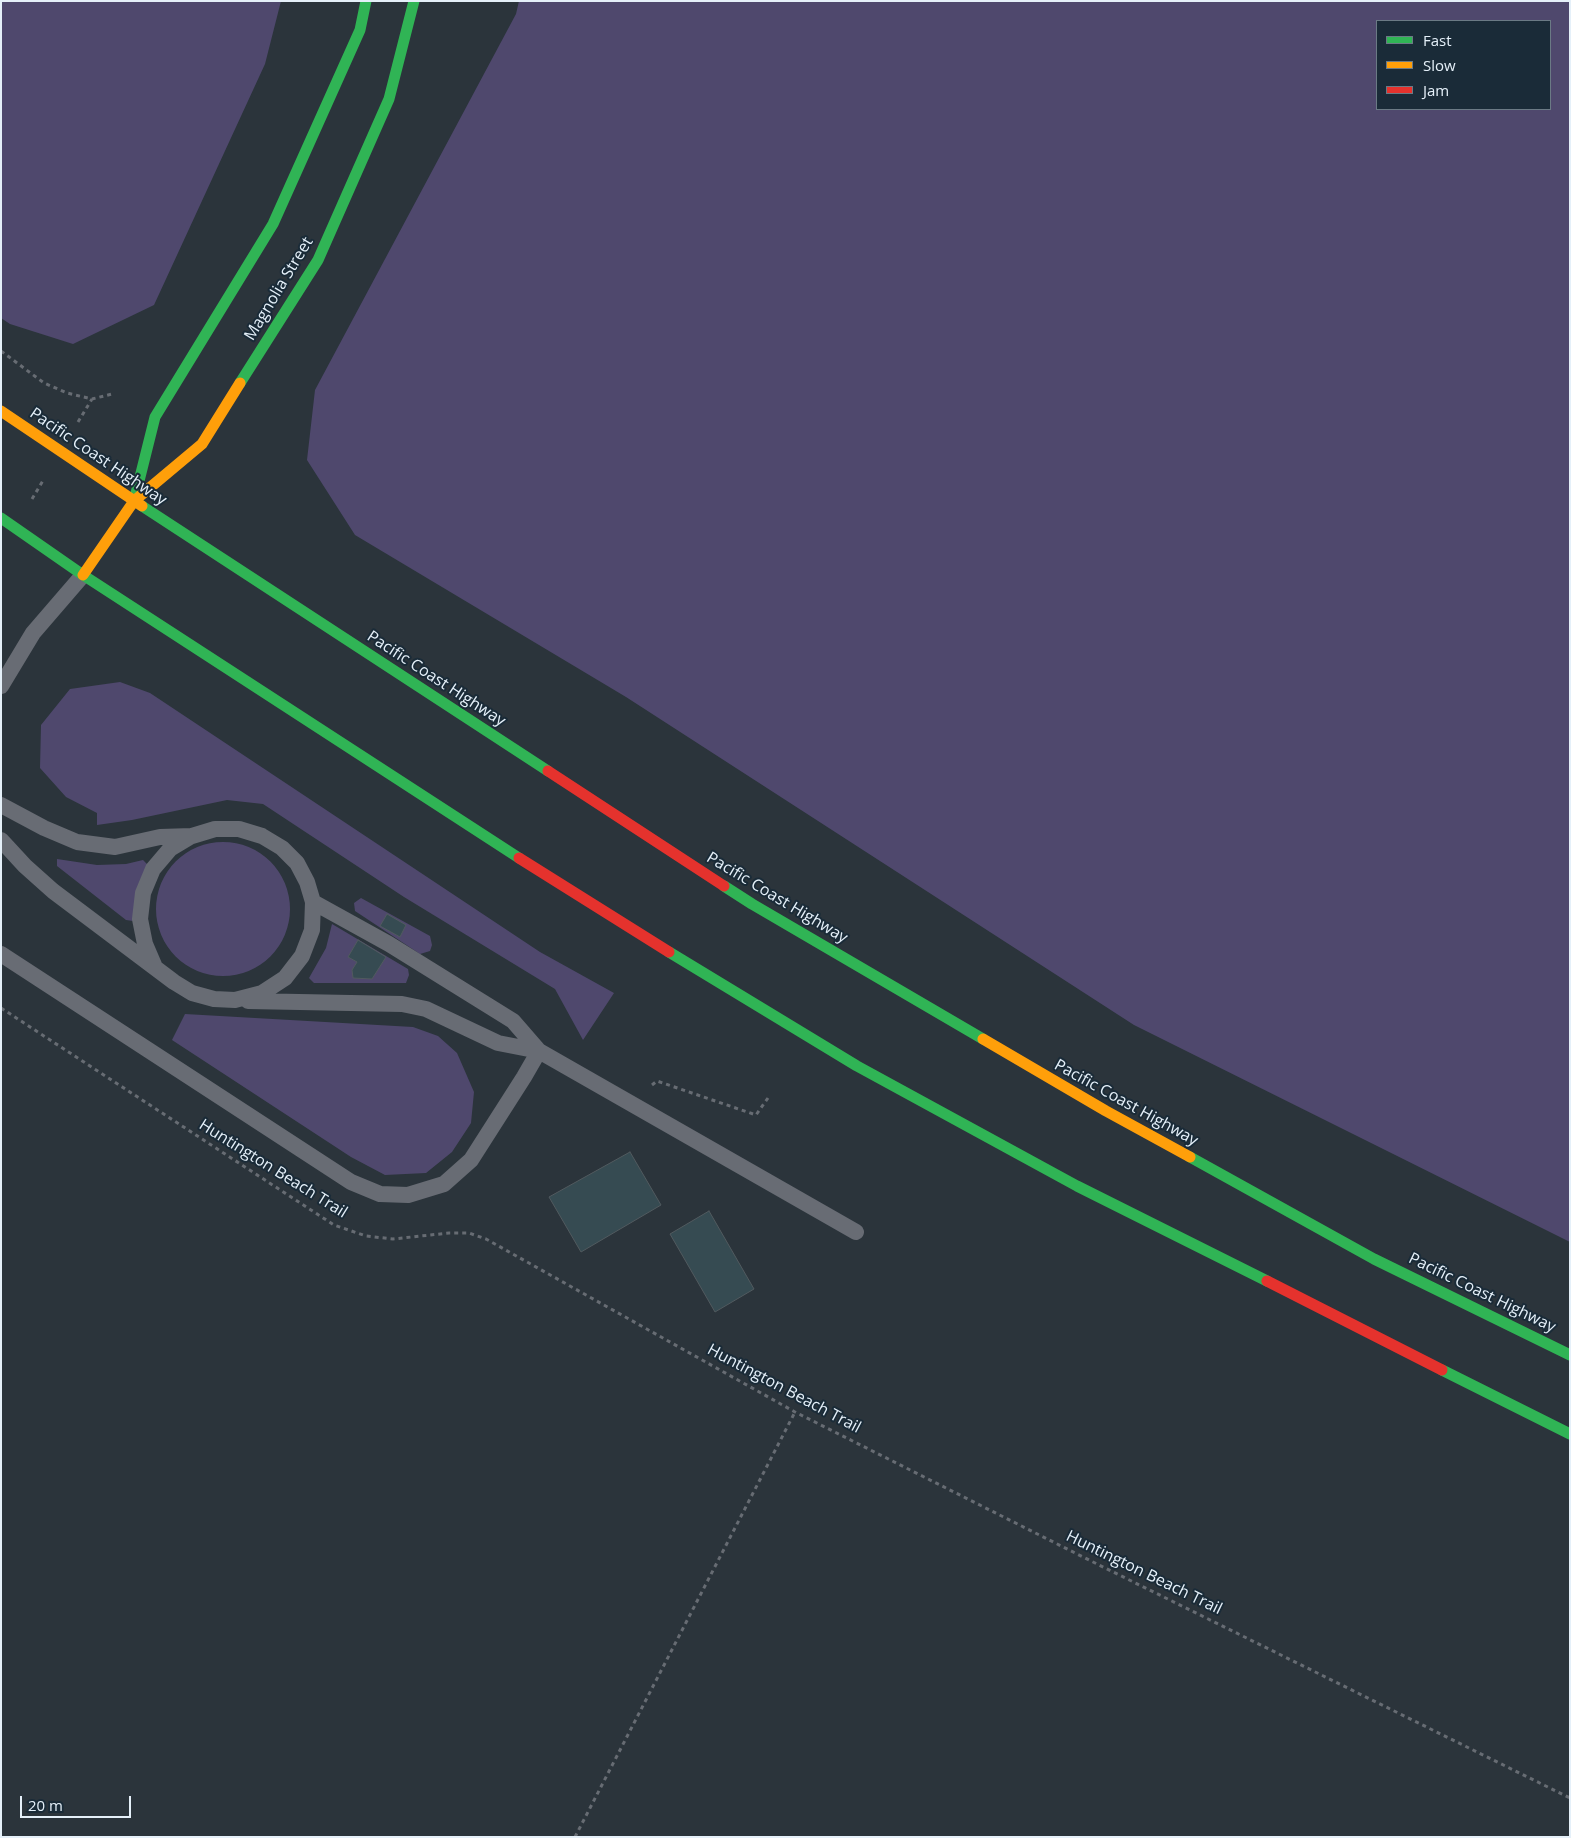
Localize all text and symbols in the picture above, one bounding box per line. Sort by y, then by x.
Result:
legend [1376,20,1551,110]
text: Fast [1423,30,1452,50]
text: Slow [1423,55,1456,75]
text: Jam [1423,80,1449,100]
street label: Magnolia Street [241,234,317,344]
street label: Pacific Coast Highway [26,404,170,510]
street label: Pacific Coast Highway [363,627,509,731]
street label: Pacific Coast Highway [703,848,851,948]
street label: Pacific Coast Highway [1051,1056,1201,1150]
street label: Huntington Beach Trail [195,1116,351,1222]
street label: Pacific Coast Highway [1405,1249,1559,1337]
street label: Huntington Beach Trail [704,1340,864,1438]
street label: Huntington Beach Trail [1063,1527,1225,1619]
scale bar [22,1786,134,1818]
text: 20 m [28,1795,63,1815]

